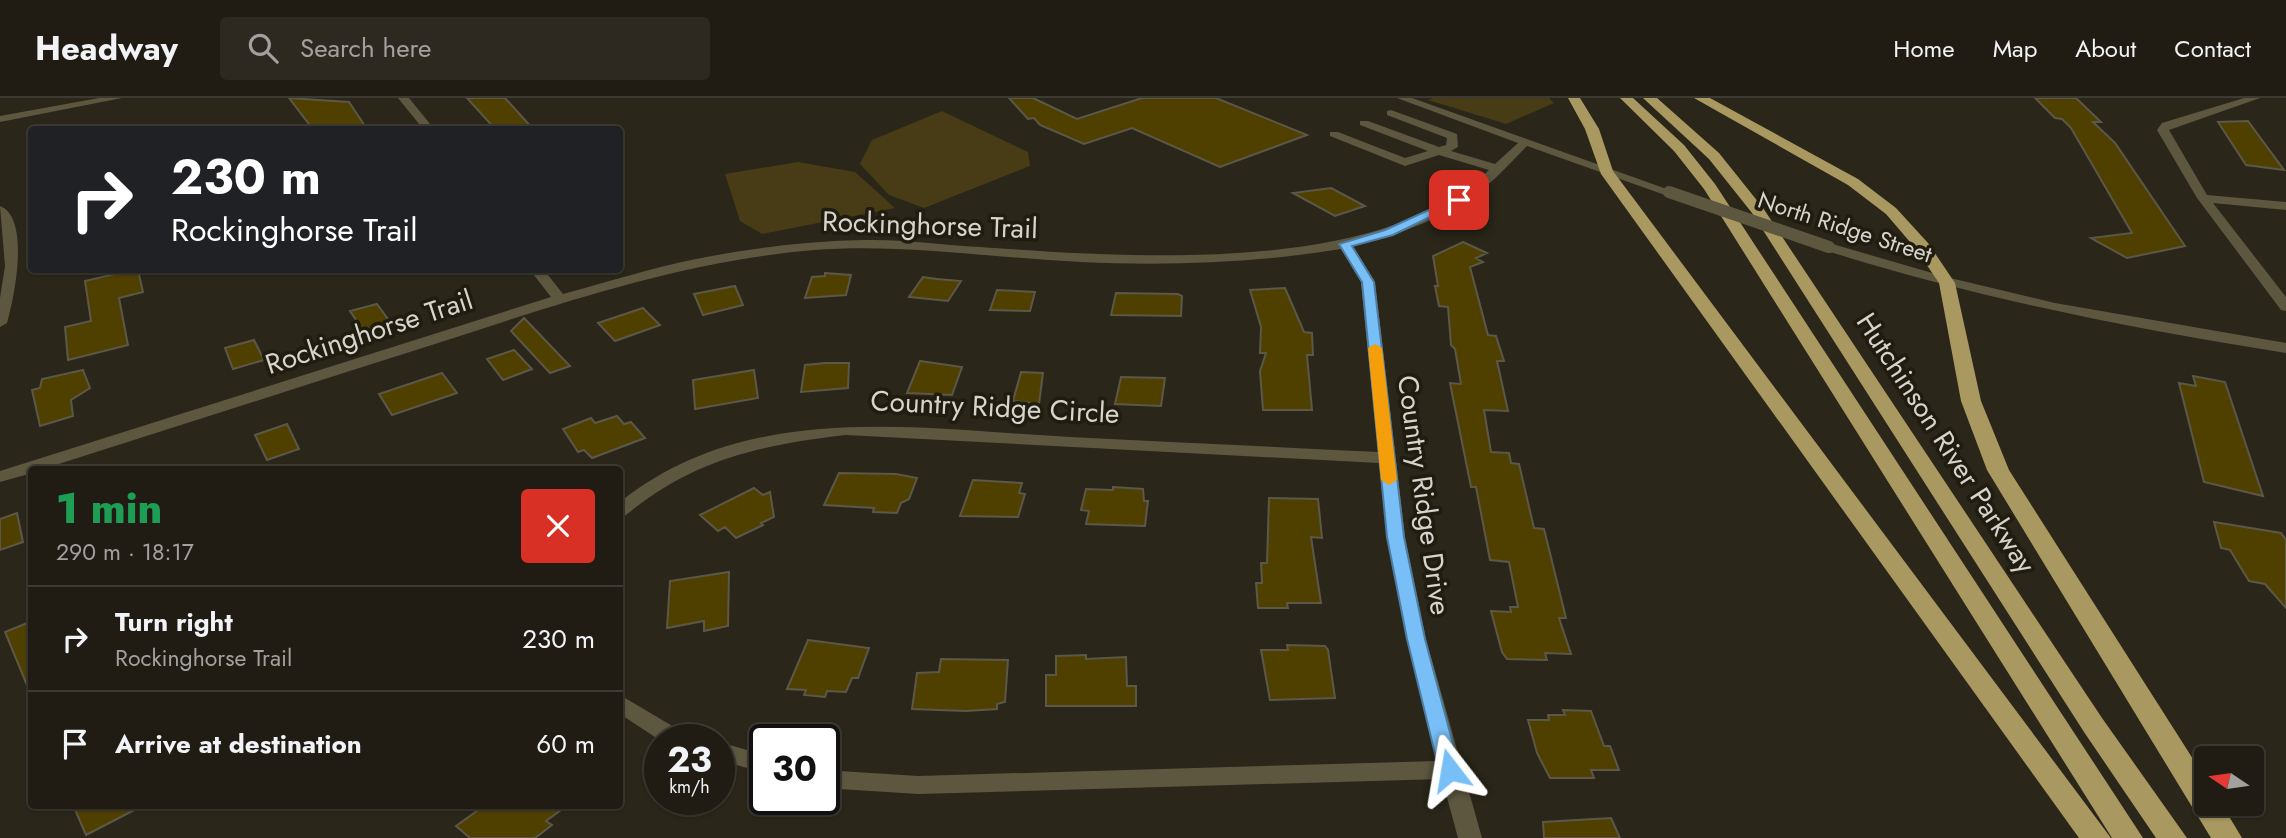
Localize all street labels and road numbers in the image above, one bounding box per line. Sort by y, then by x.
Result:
street label: North Ridge Street [1753,183,1937,271]
street label: Rockinghorse Trail [821,201,1039,249]
street label: Rockinghorse Trail [260,279,478,385]
street label: Hutchinson River Parkway [1846,305,2046,582]
street label: Country Ridge Drive [1387,372,1461,618]
street label: Country Ridge Circle [869,380,1121,434]

